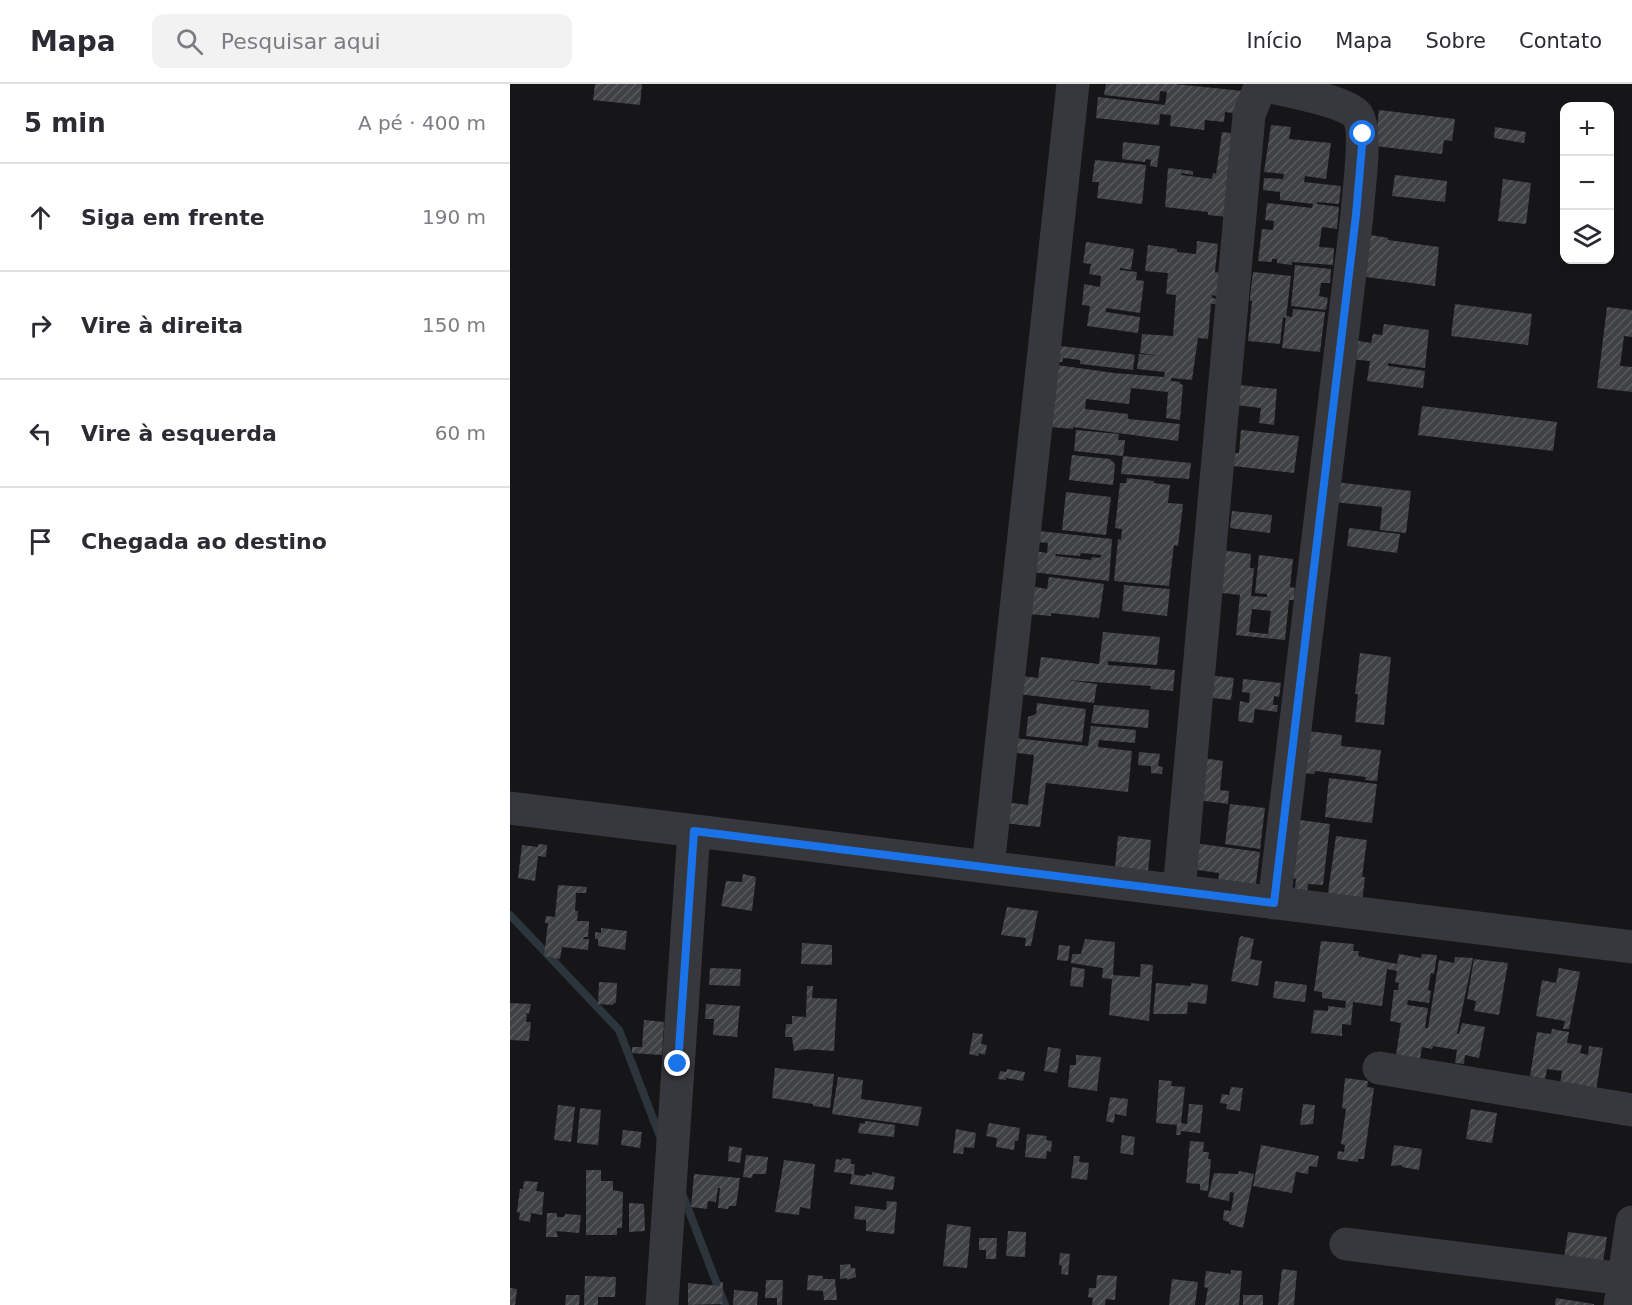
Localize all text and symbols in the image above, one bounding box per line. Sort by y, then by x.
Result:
search box [152,14,572,68]
text: Mapa [30,25,116,58]
icon: search [173,25,206,58]
text: Pesquisar aqui [221,29,381,54]
text: Início [1247,29,1302,53]
text: Mapa [1335,29,1392,53]
text: Sobre [1425,29,1486,53]
text: Contato [1519,29,1602,53]
map controls [1560,102,1614,264]
button: + [1560,102,1614,156]
text: 5 min [24,108,106,138]
text: A pé · 400 m [358,111,486,135]
route start [1349,120,1375,146]
button: − [1560,156,1614,210]
icon: ahead [24,201,57,234]
text: Siga em frente [81,205,265,230]
text: 190 m [422,205,486,229]
button: layers [1560,210,1614,264]
icon: right [24,309,57,342]
text: Vire à direita [81,313,243,338]
text: 150 m [422,313,486,337]
icon: left [24,417,57,450]
text: Vire à esquerda [81,421,277,446]
text: 60 m [435,421,486,445]
icon: arrive [24,525,57,558]
text: Chegada ao destino [81,529,327,554]
route end [664,1050,690,1076]

